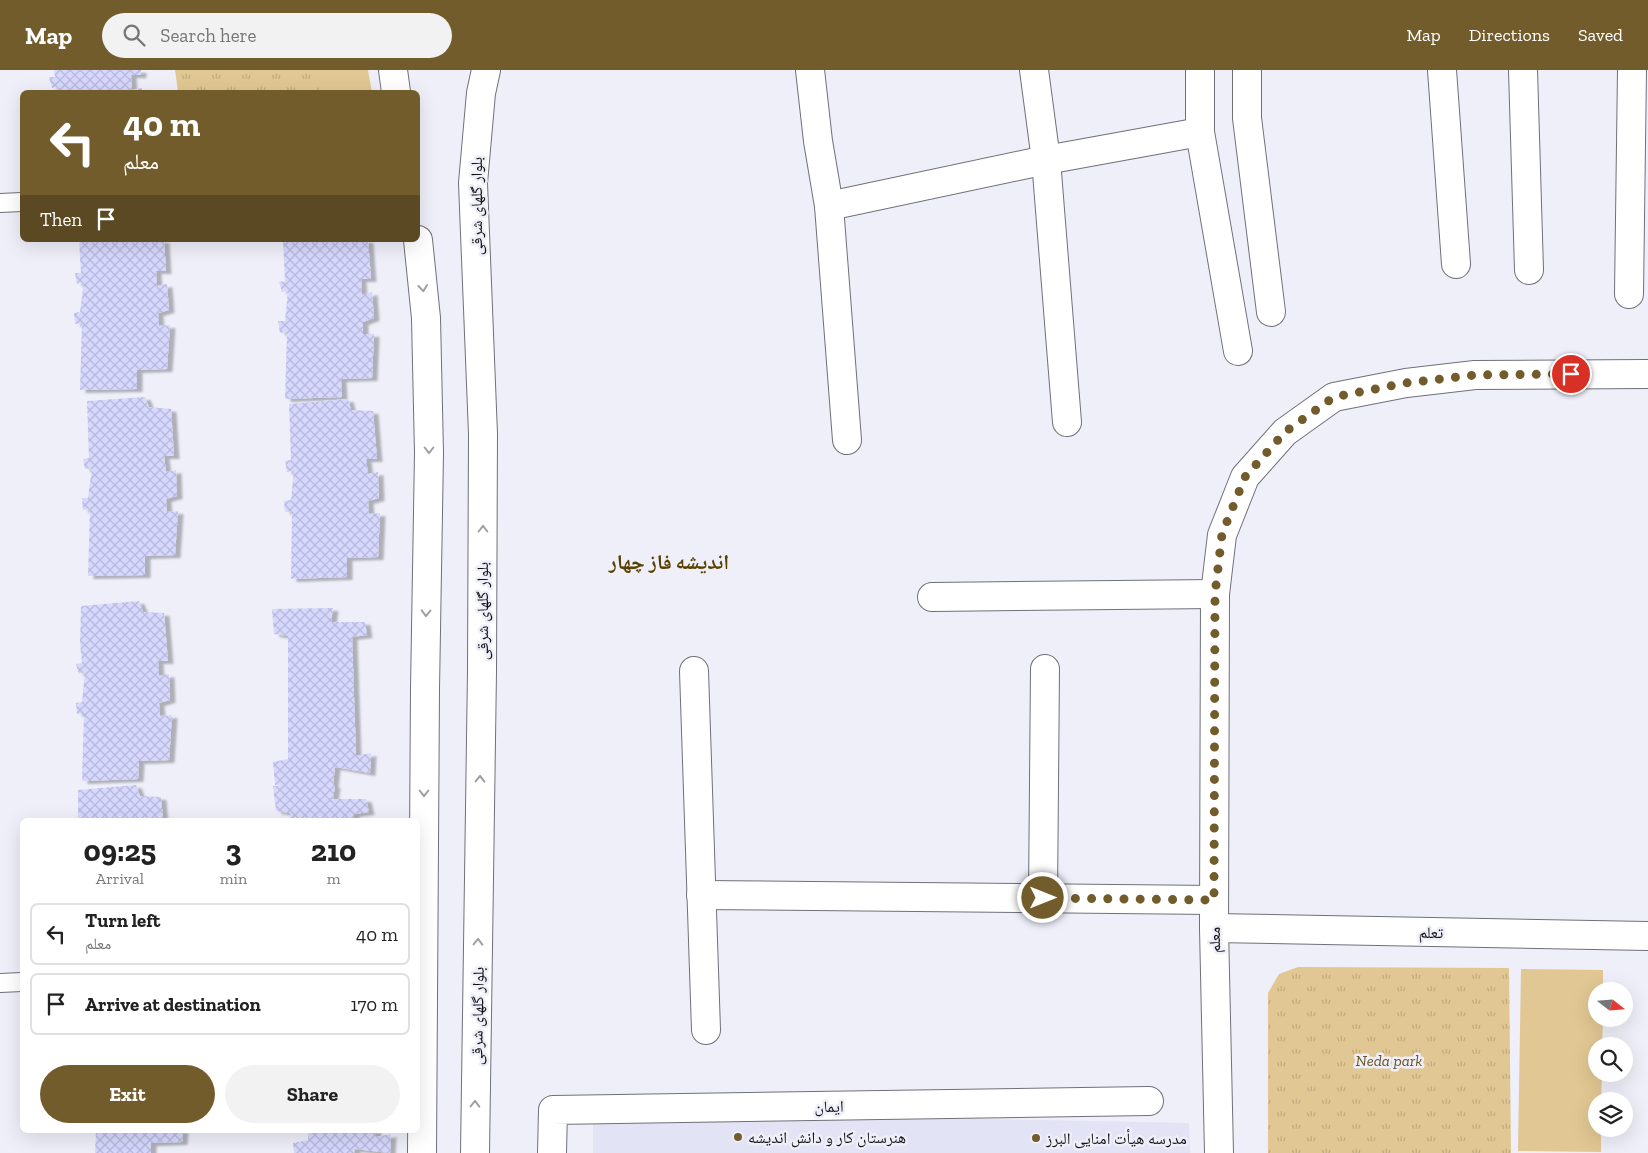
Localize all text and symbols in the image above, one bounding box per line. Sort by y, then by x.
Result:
search box [102,13,452,58]
text: Map [25,21,72,50]
icon: search [120,21,148,49]
text: Search here [160,24,257,47]
text: Map [1406,24,1441,46]
text: Directions [1469,24,1550,46]
text: Saved [1578,24,1623,46]
text: 40 m [123,103,200,145]
icon: left [40,110,105,175]
text: معلم [123,148,159,175]
street label: بلوار گلهای شرقی [467,157,487,255]
icon: arrive [92,205,120,233]
text: Then [40,208,82,231]
one-way arrow [417,285,428,293]
pin [1550,353,1592,395]
icon: arrive [1557,360,1585,388]
one-way arrow [424,447,434,455]
one-way arrow [478,525,488,533]
district label: اندیشه فاز چهار [608,549,729,574]
street label: بلوار گلهای شرقی [473,562,493,660]
one-way arrow [421,610,431,617]
one-way arrow [475,775,486,783]
one-way arrow [419,790,429,797]
text: 09:25 [84,833,156,869]
text: 3 [226,833,242,869]
text: 210 [311,833,356,869]
text: Arrival [96,869,144,888]
text: min [220,869,247,888]
text: m [327,869,341,888]
position arrow [1016,871,1068,923]
text: Turn left [85,909,160,932]
icon: left [42,920,70,948]
text: 40 m [356,923,398,946]
street label: تعلم [1419,923,1444,943]
street label: معلم [1205,927,1225,953]
text: معلم [85,934,111,953]
one-way arrow [473,938,483,946]
street label: بلوار گلهای شرقی [467,967,489,1065]
north arrow [1588,982,1632,1028]
map controls [1588,982,1633,1137]
icon: arrive [42,990,70,1018]
text: Arrive at destination [85,993,261,1016]
text: 170 m [350,993,398,1016]
button: search [1588,1037,1633,1082]
park label: Neda park [1356,1051,1422,1070]
button: Exit [40,1065,215,1123]
button: Share [225,1065,400,1123]
button: layers [1588,1092,1633,1137]
street label: ایمان [814,1097,844,1117]
one-way arrow [470,1100,481,1108]
place label: هنرستان کار و دانش اندیشه [748,1128,906,1148]
place label: مدرسه هیأت امنایی البرز [1045,1129,1187,1149]
marker: هنرستان کار و دانش اندیشه [732,1131,744,1143]
marker: مدرسه هیأت امنایی البرز [1030,1132,1042,1144]

